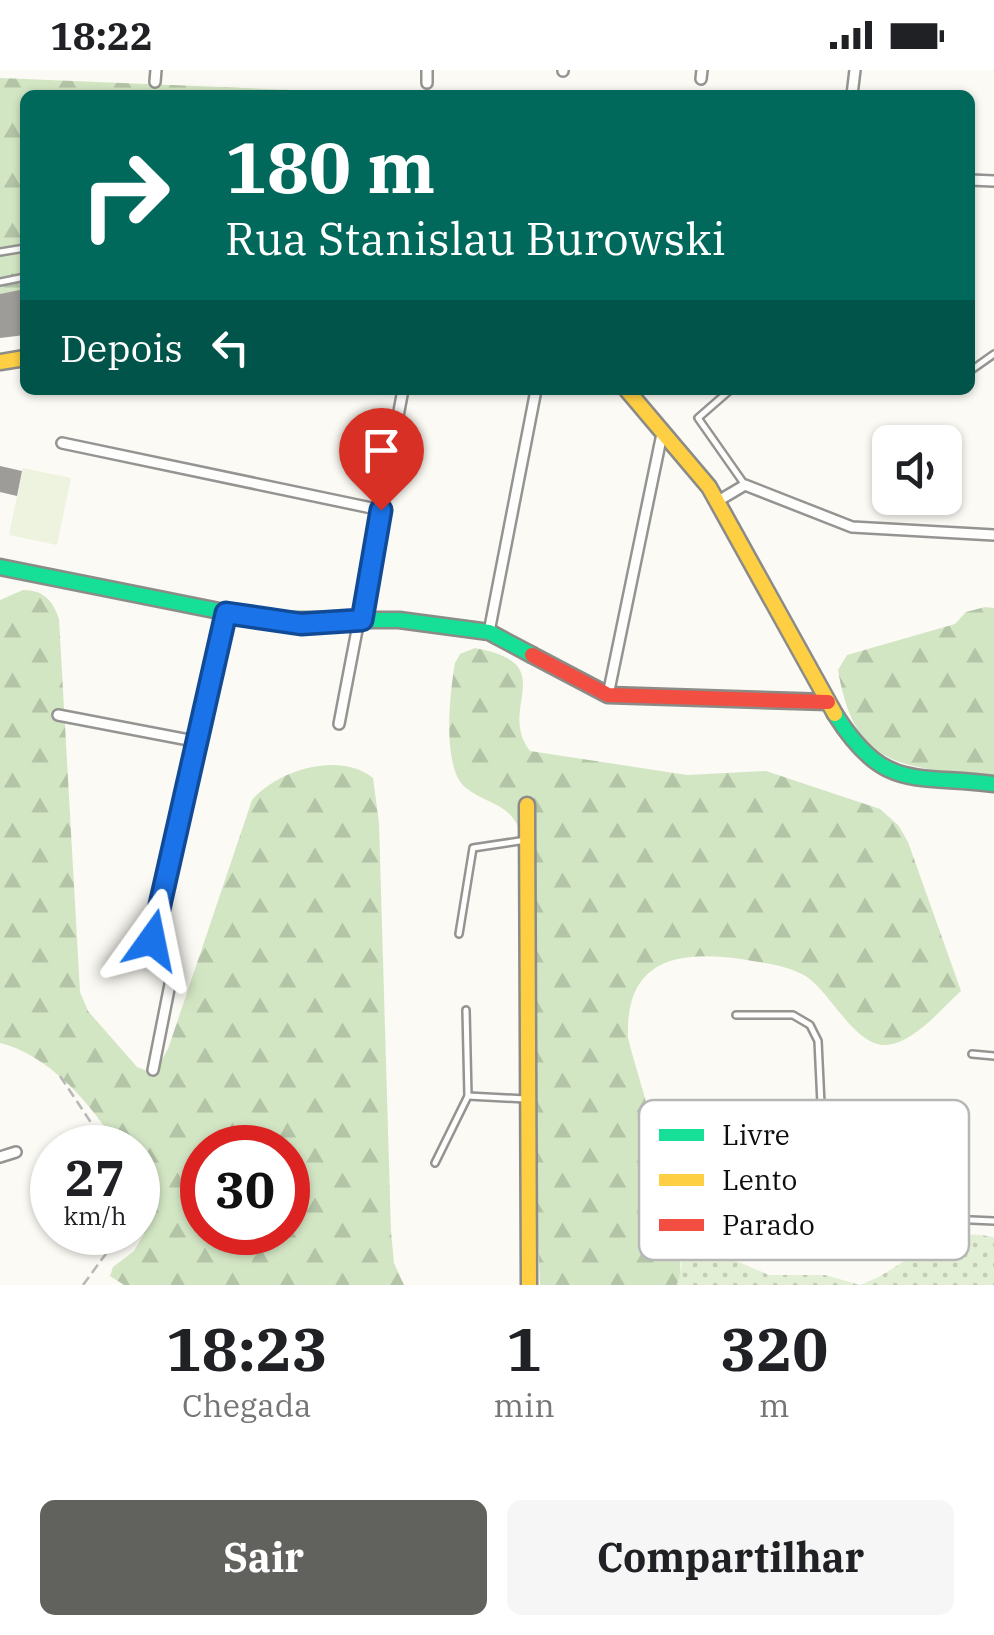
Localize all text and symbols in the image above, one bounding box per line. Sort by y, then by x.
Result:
text: 18:22 [50,11,153,60]
text: 180 m [225,121,435,212]
icon: right [60,130,190,260]
text: Rua Stanislau Burowski [225,209,726,267]
icon: left [203,320,258,375]
text: Depois [60,323,183,372]
pin [339,408,424,511]
icon: arrive [354,423,409,478]
map controls [872,425,962,515]
button: sound [872,425,962,515]
position arrow [100,888,204,992]
legend [639,1100,969,1260]
text: Livre [722,1116,790,1153]
speed limit sign: 30 [180,1125,310,1255]
text: 27 [65,1145,125,1210]
text: Lento [722,1161,797,1198]
text: km/h [63,1199,127,1232]
text: Parado [722,1206,815,1243]
text: 18:23 [166,1309,328,1388]
text: 1 [506,1309,542,1388]
text: 320 [720,1309,828,1388]
text: Chegada [182,1384,312,1426]
text: min [494,1384,555,1426]
text: m [759,1384,790,1426]
button: Sair [40,1500,487,1615]
button: Compartilhar [507,1500,954,1615]

